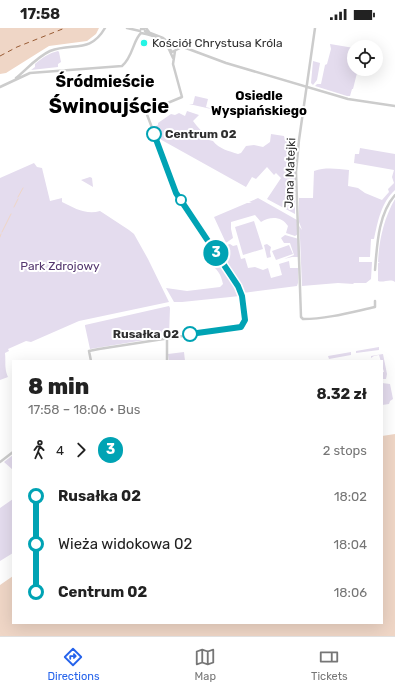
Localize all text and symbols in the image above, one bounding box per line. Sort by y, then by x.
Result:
text: 17:58 [20,5,60,23]
place label: Kościół Chrystusa Króla [152,36,283,50]
marker: Kościół Chrystusa Króla [139,38,149,48]
map controls [347,40,383,76]
button: locate [347,40,383,76]
district label: Śródmieście [56,71,154,91]
district label: Osiedle Wyspiańskiego [211,88,307,118]
district label: Świnoujście [49,94,169,118]
marker: Centrum 02 [146,126,162,142]
place label: Centrum 02 [165,127,237,141]
street label: Jana Matejki [282,137,298,209]
unlabelled marker [175,194,187,206]
line badge: 3 [203,240,229,266]
text: 3 [211,244,221,261]
park label: Park Zdrojowy [20,259,100,273]
marker: Rusałka 02 [182,326,198,342]
place label: Rusałka 02 [113,327,179,341]
text: 8 min [28,373,89,400]
text: 8.32 zł [316,385,367,403]
text: 17:58 – 18:06 · Bus [28,402,140,417]
icon: walk [28,439,50,461]
icon: forward [70,439,92,461]
text: 3 [106,441,115,458]
text: 4 [56,443,64,458]
text: 2 stops [323,443,367,458]
text: Rusałka 02 [58,487,141,505]
text: 18:02 [334,489,367,504]
text: Wieża widokowa 02 [58,535,192,553]
text: 18:04 [334,537,367,552]
text: Centrum 02 [58,583,147,601]
text: 18:06 [334,585,367,600]
tab: Directions [47,646,100,683]
tab: Map [194,646,216,683]
tab: Tickets [311,646,348,683]

